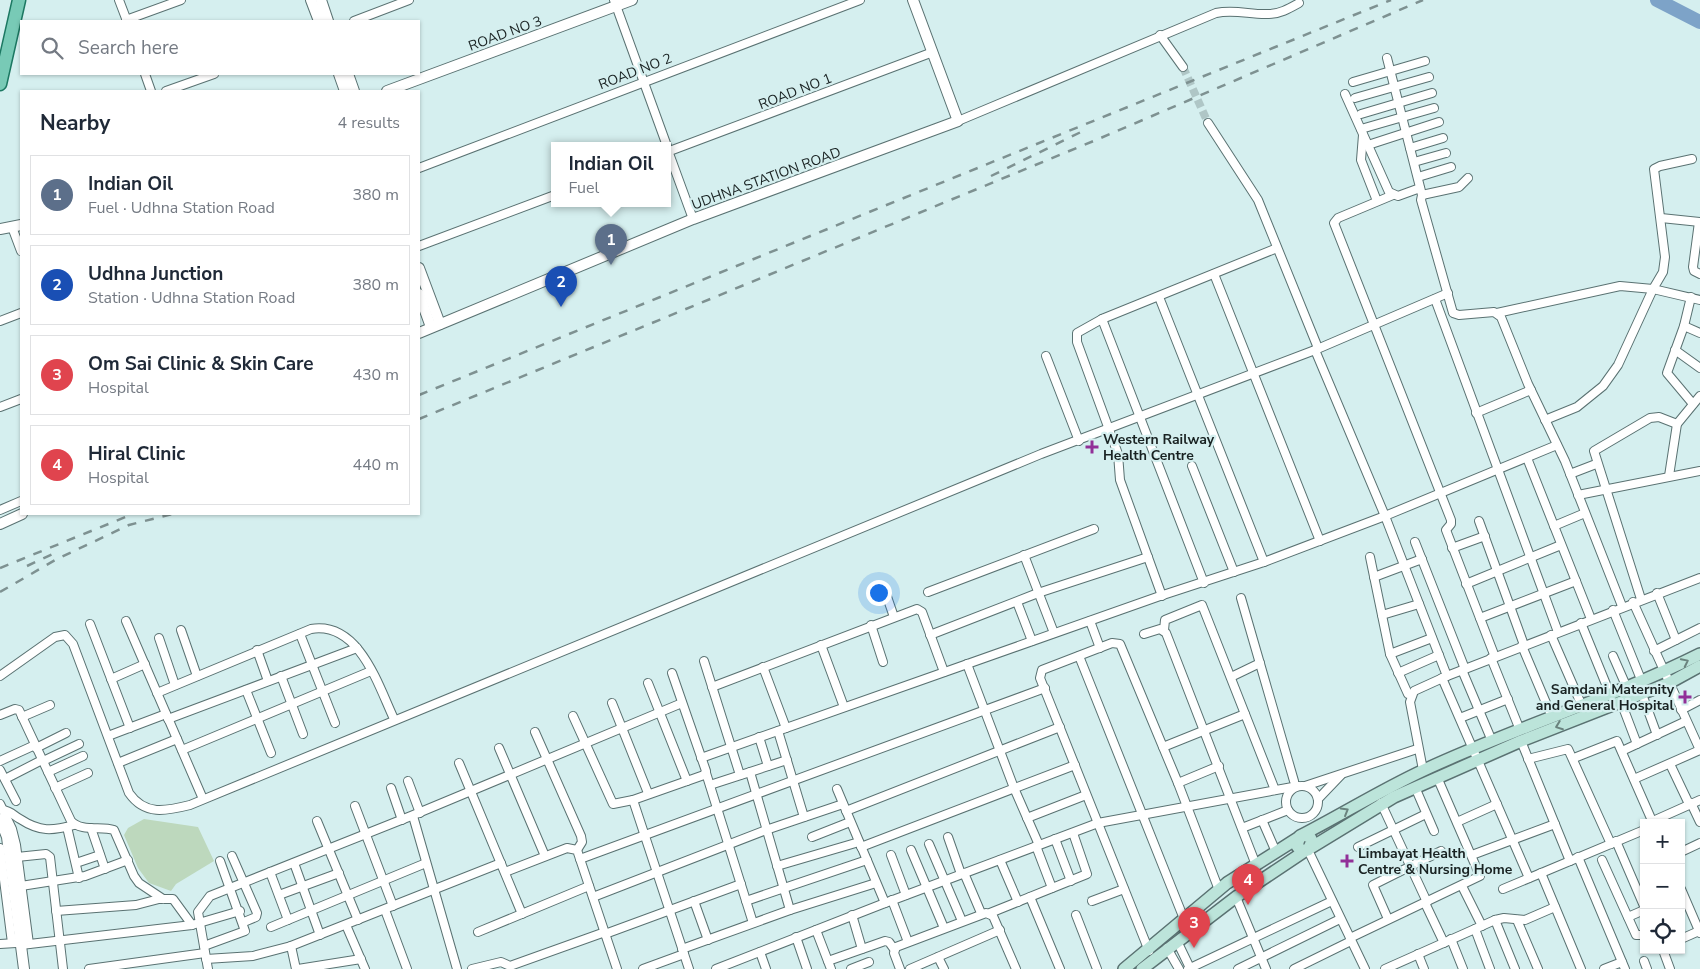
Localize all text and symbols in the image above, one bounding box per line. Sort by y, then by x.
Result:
street label: ROAD NO 3 [466,11,545,56]
search box [20,20,420,75]
icon: search [38,34,66,62]
text: Search here [78,35,179,61]
street label: ROAD NO 2 [596,49,675,94]
street label: ROAD NO 1 [756,69,835,114]
text: Nearby [40,109,110,137]
text: 4 results [338,112,400,134]
popup [551,142,671,207]
street label: UDHNA STATION ROAD [689,143,843,214]
text: Indian Oil [568,151,654,177]
text: Indian Oil [88,171,173,197]
text: Fuel [568,177,599,199]
text: 1 [52,184,62,206]
text: 380 m [352,184,399,206]
text: Fuel · Udhna Station Road [88,197,275,219]
pin: 1 [595,224,627,265]
text: Udhna Junction [88,261,223,287]
pin: 2 [545,266,577,307]
text: 2 [52,274,62,296]
text: 380 m [352,274,399,296]
text: Station · Udhna Station Road [88,287,295,309]
text: Om Sai Clinic & Skin Care [88,351,314,377]
text: 3 [52,364,62,386]
text: 430 m [352,364,399,386]
text: Hospital [88,377,149,399]
place label: Western Railway Health Centre [1103,430,1215,465]
marker: Western Railway Health Centre [1085,440,1099,454]
text: Hiral Clinic [88,441,185,467]
text: 4 [52,454,62,476]
text: 440 m [352,454,399,476]
text: Hospital [88,467,149,489]
your location [866,580,892,606]
one-way arrow [1680,658,1689,668]
place label: Samdani Maternity and General Hospital [1536,680,1675,715]
marker: Samdani Maternity and General Hospital [1678,690,1692,704]
one-way arrow [1555,720,1564,731]
one-way arrow [1339,807,1348,817]
map controls [1640,819,1685,954]
button: + [1640,819,1685,864]
place label: Limbayat Health Centre & Nursing Home [1358,844,1513,879]
marker: Limbayat Health Centre & Nursing Home [1340,854,1354,868]
pin: 4 [1232,864,1264,905]
button: − [1640,864,1685,909]
pin: 3 [1178,907,1210,948]
button: locate [1640,909,1685,954]

